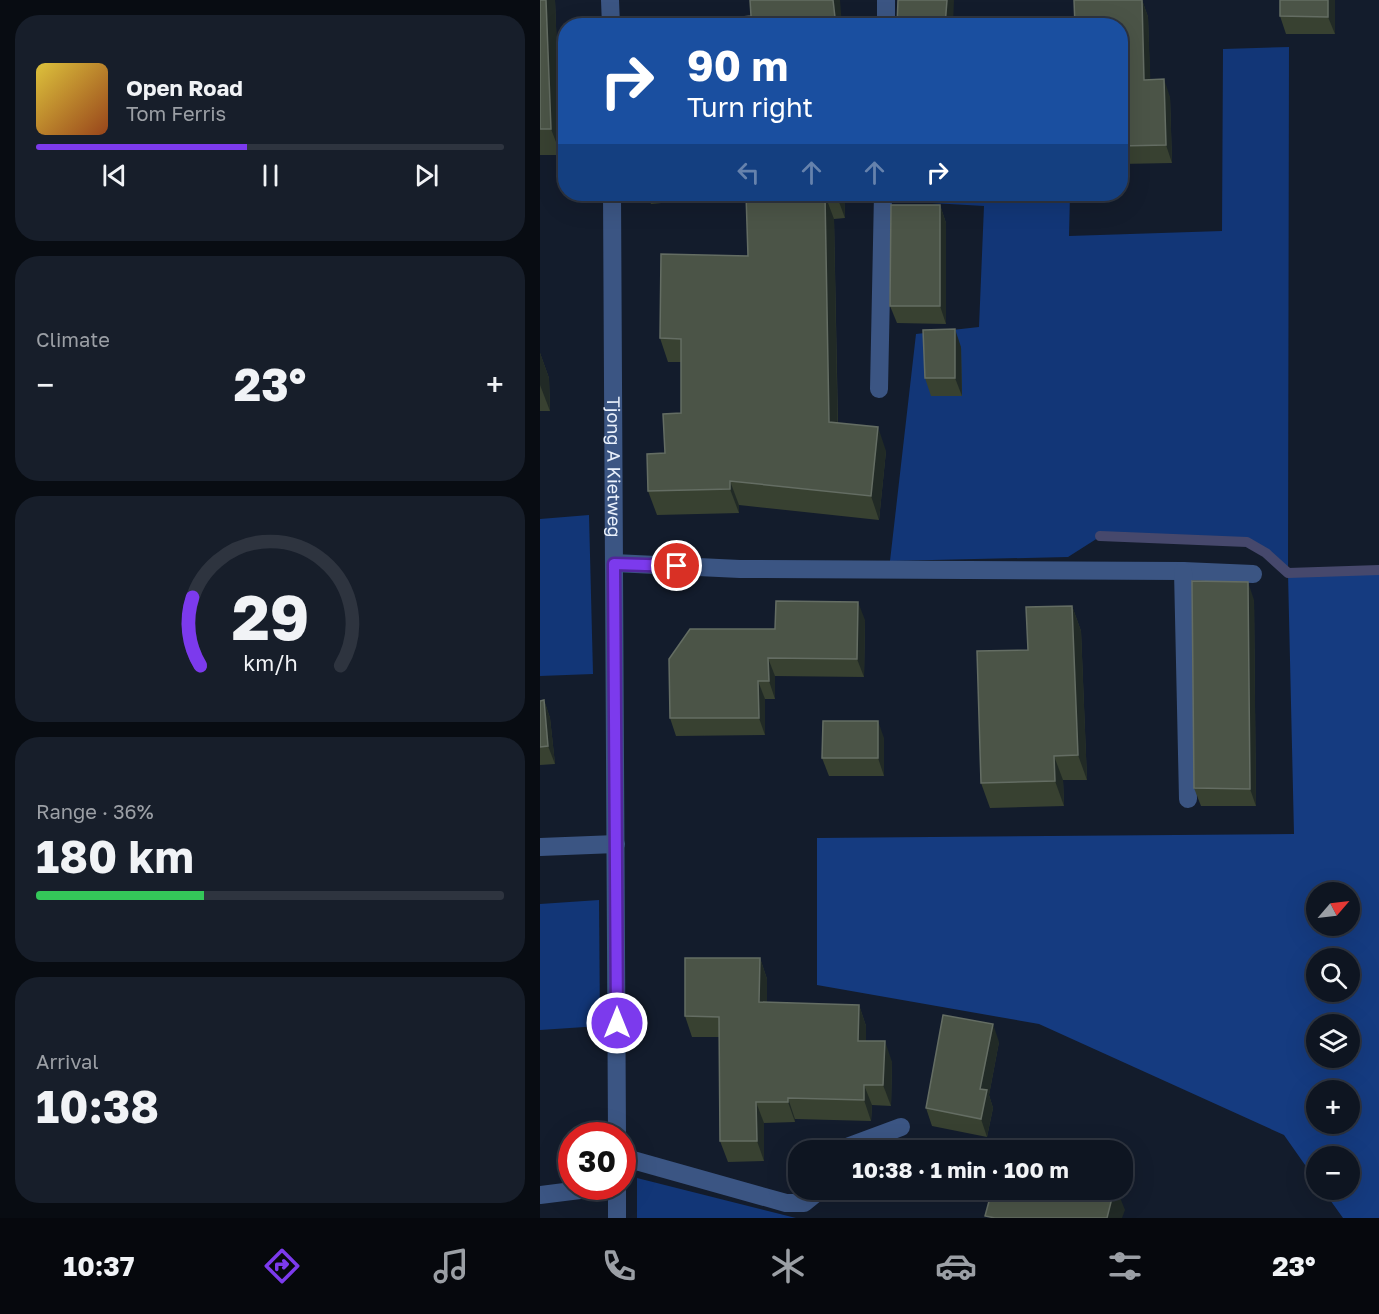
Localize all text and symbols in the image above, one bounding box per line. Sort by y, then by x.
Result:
text: 90 m [687,40,788,90]
icon: right [588,42,666,120]
text: Open Road [126,74,243,101]
text: Turn right [687,91,813,123]
text: Tom Ferris [126,101,226,125]
icon: left [732,156,765,189]
icon: ahead [795,156,828,189]
icon: ahead [858,156,891,189]
icon: right [921,156,954,189]
icon: previous [98,159,131,192]
icon: pause [254,159,287,192]
icon: next [410,159,443,192]
text: Climate [36,327,110,351]
text: 23° [234,357,306,411]
text: − [36,365,54,404]
text: + [486,365,504,404]
street label: Tjong A Kietweg [603,396,626,538]
pin [651,540,702,591]
icon: arrive [660,549,693,582]
text: 29 [231,579,309,654]
text: km/h [243,650,297,676]
text: Range · 36% [36,799,154,823]
text: 180 km [36,829,194,883]
north arrow [1306,882,1360,936]
map controls [1306,882,1360,1200]
button: search [1306,948,1360,1002]
position arrow [585,991,649,1055]
button: layers [1306,1014,1360,1068]
text: Arrival [36,1049,99,1073]
text: 10:38 [36,1079,159,1133]
button: + [1306,1080,1360,1134]
speed limit sign: 30 [558,1122,636,1200]
button: − [1306,1146,1360,1200]
text: 10:38 · 1 min · 100 m [852,1156,1069,1183]
icon: directions [261,1245,303,1287]
icon: music [430,1245,472,1287]
icon: phone [598,1245,640,1287]
icon: climate [767,1245,809,1287]
icon: car [935,1245,977,1287]
icon: filters [1104,1245,1146,1287]
text: 10:37 [63,1250,135,1282]
text: 23° [1272,1250,1316,1282]

